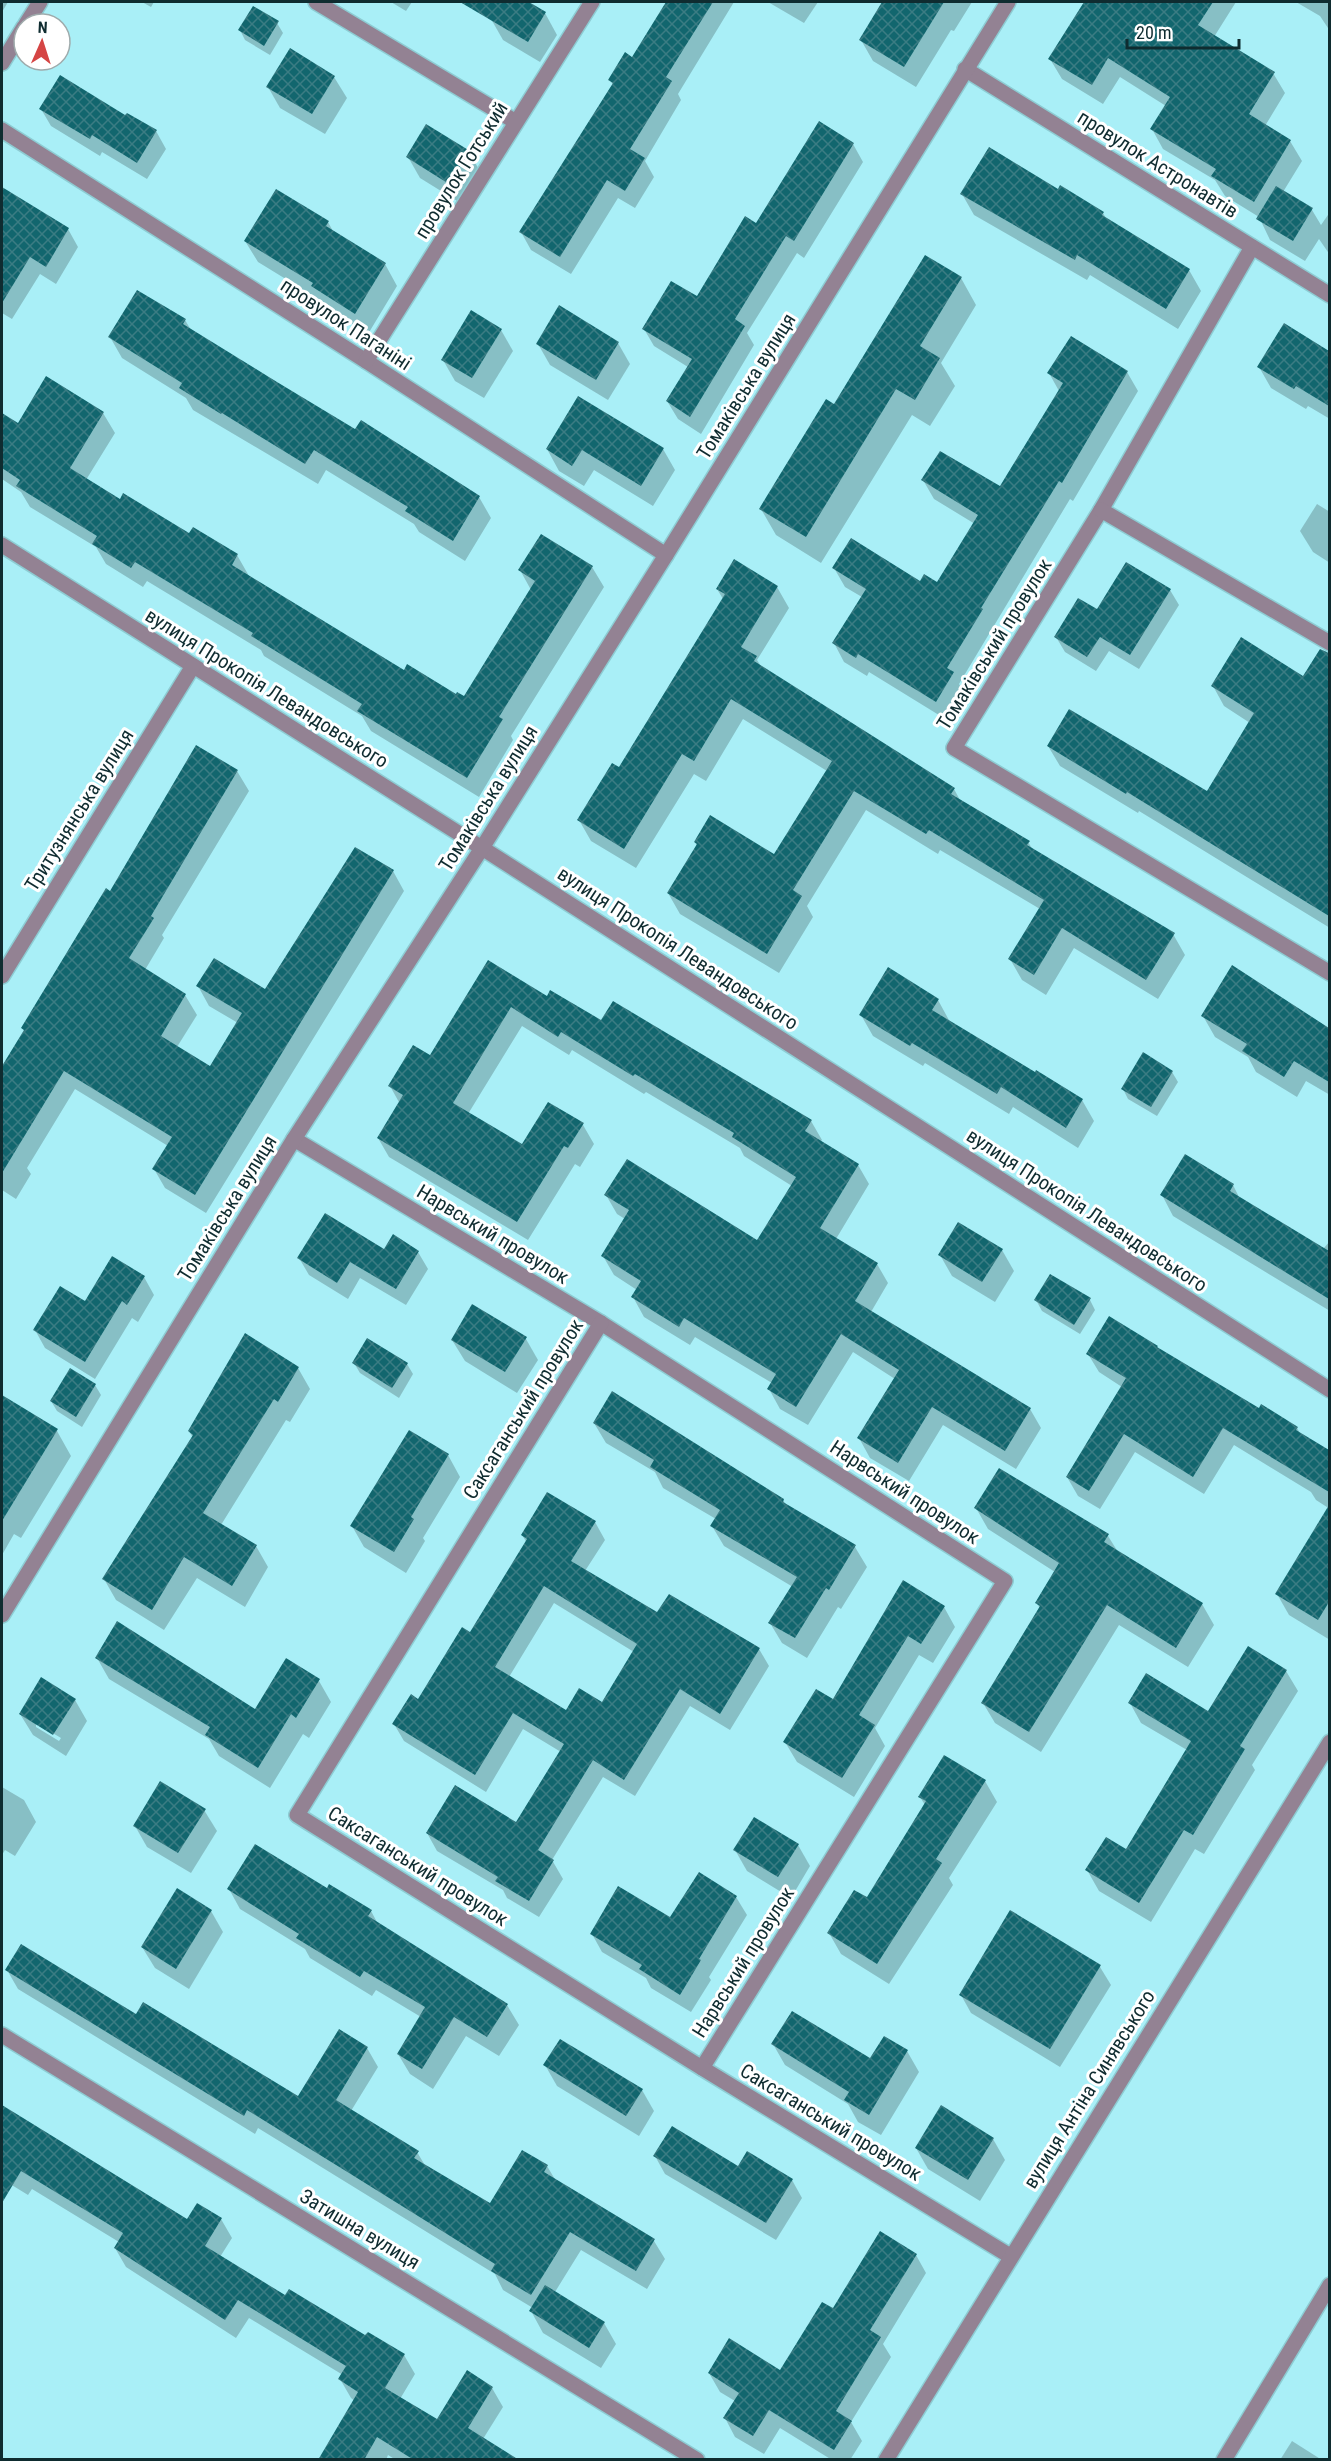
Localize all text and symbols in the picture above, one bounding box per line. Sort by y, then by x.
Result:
north arrow [12,12,72,72]
scale bar [1127,12,1240,50]
text: N [37,18,48,37]
text: 20 m [1136,22,1171,43]
street label: провулок Готський [409,97,513,243]
street label: провулок Астронавтів [1073,105,1243,223]
street label: провулок Паганіні [276,273,416,375]
street label: Томаківська вулиця [691,309,801,463]
street label: Томаківський провулок [932,554,1057,734]
street label: вулиця Прокопія Левандовського [141,603,393,773]
street label: Томаківська вулиця [433,721,543,875]
street label: Тритузнянська вулиця [19,725,139,895]
street label: вулиця Прокопія Левандовського [553,861,803,1035]
street label: вулиця Прокопія Левандовського [962,1123,1212,1297]
street label: Томаківська вулиця [172,1131,282,1285]
street label: Нарвський провулок [413,1179,574,1289]
street label: Саксаганський провулок [458,1314,588,1503]
street label: Нарвський провулок [826,1435,984,1549]
street label: Саксаганський провулок [324,1801,513,1931]
street label: Нарвський провулок [687,1882,799,2042]
street label: вулиця Антіна Синявського [1018,1985,1160,2193]
street label: Саксаганський провулок [736,2058,926,2186]
street label: Затишна вулиця [296,2184,424,2274]

